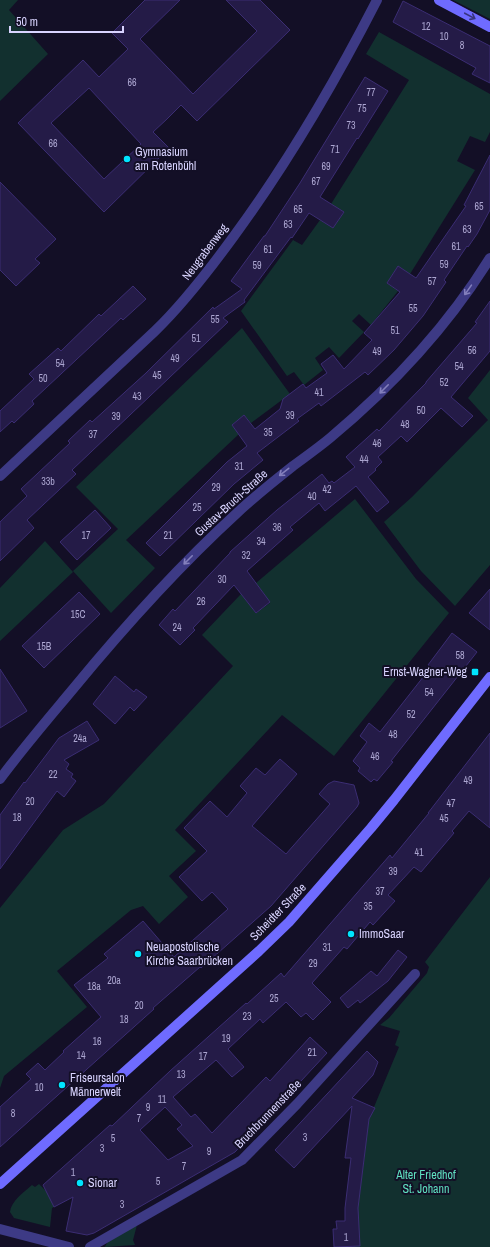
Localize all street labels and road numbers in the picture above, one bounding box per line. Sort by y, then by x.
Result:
street label: Neugrabenweg [179,220,232,283]
street label: Gustav-Bruch-Straße [191,466,271,540]
street label: Scheidter Straße [246,880,310,944]
street label: Bruchbrunnenstraße [231,1076,305,1152]

